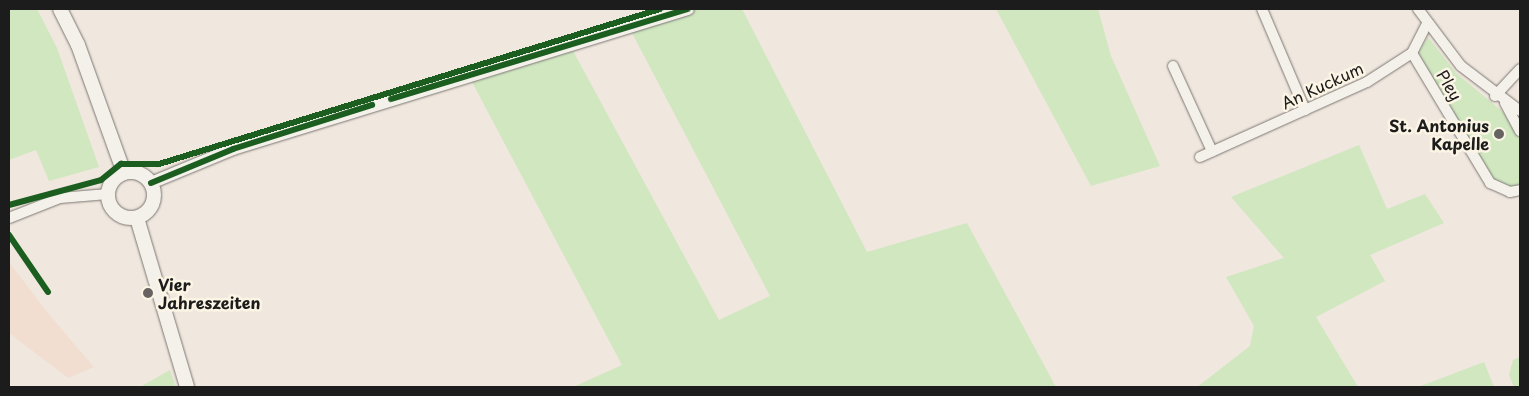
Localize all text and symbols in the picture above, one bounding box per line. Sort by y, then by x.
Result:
street label: An Kuckum [1278,58,1366,112]
street label: Pley [1433,66,1467,104]
place label: St. Antonius Kapelle [1390,115,1489,153]
marker: St. Antonius Kapelle [1493,128,1505,140]
place label: Vier Jahreszeiten [158,274,260,312]
marker: Vier Jahreszeiten [142,287,154,299]

